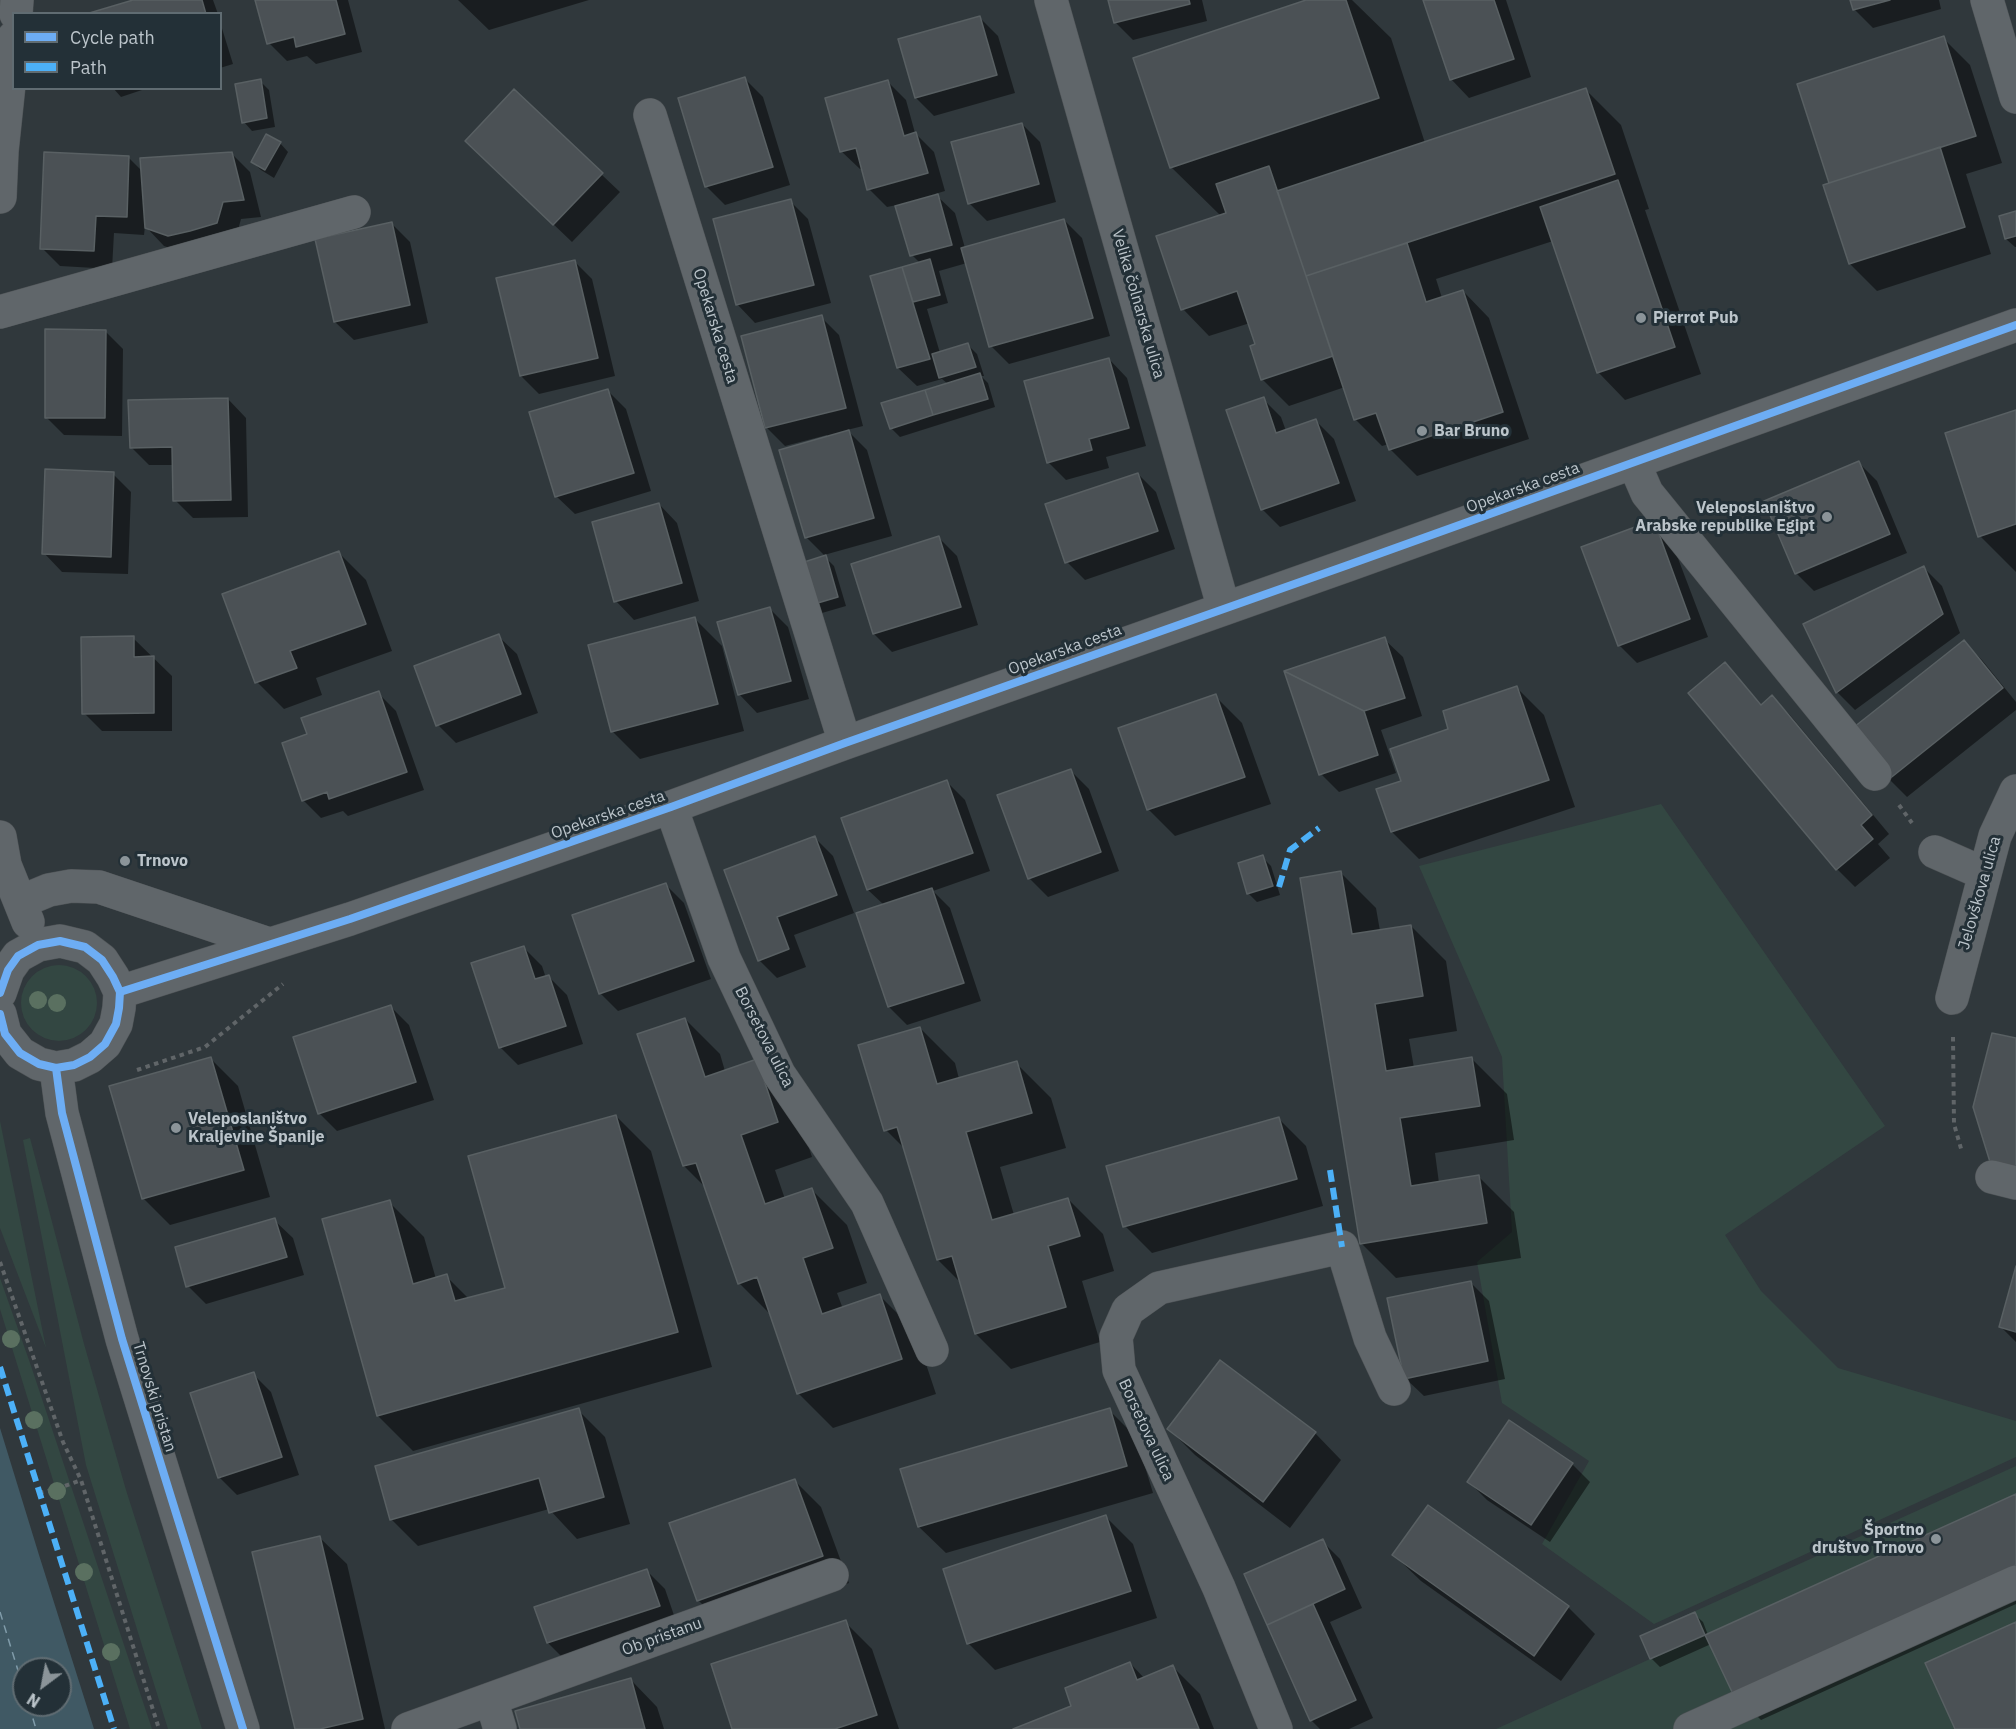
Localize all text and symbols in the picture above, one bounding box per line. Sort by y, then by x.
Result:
legend [12,12,222,90]
text: Cycle path [70,26,155,49]
text: Path [70,56,107,79]
street label: Velika čolnarska ulica [1108,227,1168,381]
street label: Opekarska cesta [688,266,742,386]
place label: Pierrot Pub [1653,308,1739,328]
marker: Pierrot Pub [1634,311,1648,325]
place label: Bar Bruno [1434,421,1509,441]
marker: Bar Bruno [1415,424,1429,438]
street label: Opekarska cesta [1464,459,1582,517]
place label: Veleposlaništvo Arabske republike Egipt [1635,498,1815,536]
marker: Veleposlaništvo Arabske republike Egipt [1820,510,1834,524]
street label: Opekarska cesta [1006,621,1124,679]
street label: Opekarska cesta [549,787,667,843]
street label: Jelovškova ulica [1955,834,2005,952]
place label: Trnovo [137,851,188,871]
marker: Trnovo [118,854,132,868]
street label: Borsetova ulica [730,983,798,1091]
place label: Veleposlaništvo Kraljevine Španije [188,1109,325,1147]
marker: Veleposlaništvo Kraljevine Španije [169,1121,183,1135]
street label: Trnovski pristan [128,1340,180,1454]
street label: Borsetova ulica [1114,1376,1178,1484]
place label: Športno društvo Trnovo [1812,1520,1924,1558]
marker: Športno društvo Trnovo [1929,1532,1943,1546]
street label: Ob pristanu [619,1614,705,1660]
north arrow [12,1657,72,1717]
text: N [23,1689,44,1712]

